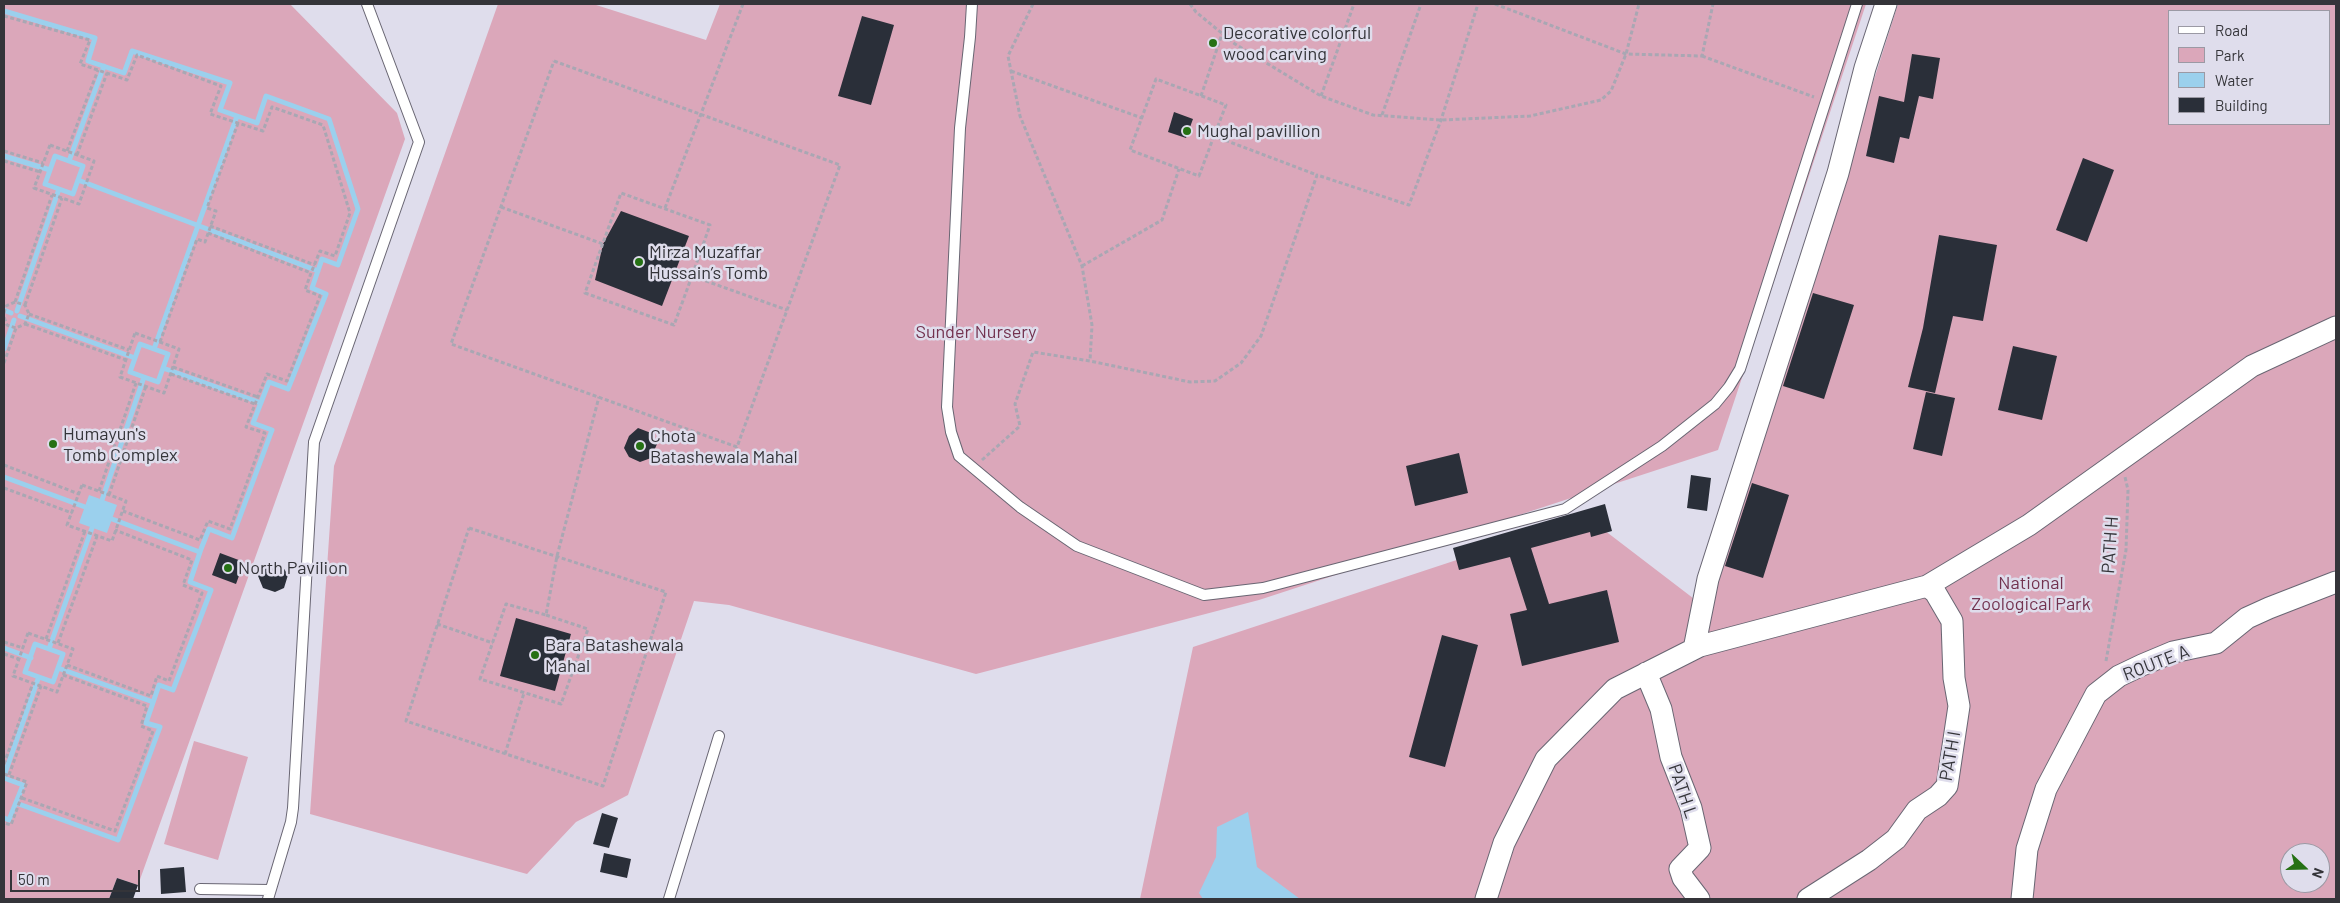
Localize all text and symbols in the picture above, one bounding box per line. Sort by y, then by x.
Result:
legend [2168,10,2330,125]
text: Road [2215,21,2248,39]
place label: Decorative colorful wood carving [1223,22,1371,64]
marker: Decorative colorful wood carving [1207,37,1219,49]
text: Park [2215,46,2244,64]
text: Water [2215,71,2254,89]
text: Building [2215,96,2268,114]
place label: Mughal pavillion [1197,120,1320,142]
marker: Mughal pavillion [1181,125,1193,137]
place label: Mirza Muzaffar Hussain’s Tomb [649,241,768,284]
marker: Mirza Muzaffar Hussain’s Tomb [633,256,645,268]
park label: Sunder Nursery [915,321,1037,343]
place label: Humayun's Tomb Complex [63,423,178,466]
place label: Chota Batashewala Mahal [650,425,798,468]
marker: Humayun's Tomb Complex [47,438,59,450]
marker: Chota Batashewala Mahal [634,440,646,452]
street label: PATH H [2097,516,2123,574]
place label: North Pavilion [238,557,348,579]
marker: North Pavilion [222,562,234,574]
park label: National Zoological Park [1971,572,2091,614]
place label: Bara Batashewala Mahal [545,634,684,676]
street label: ROUTE A [2120,640,2192,686]
marker: Bara Batashewala Mahal [529,649,541,661]
street label: PATH I [1935,729,1965,783]
street label: PATH L [1664,761,1702,821]
north arrow [2280,843,2330,893]
scale bar [12,860,142,892]
text: N [2309,866,2328,881]
text: 50 m [18,870,50,888]

